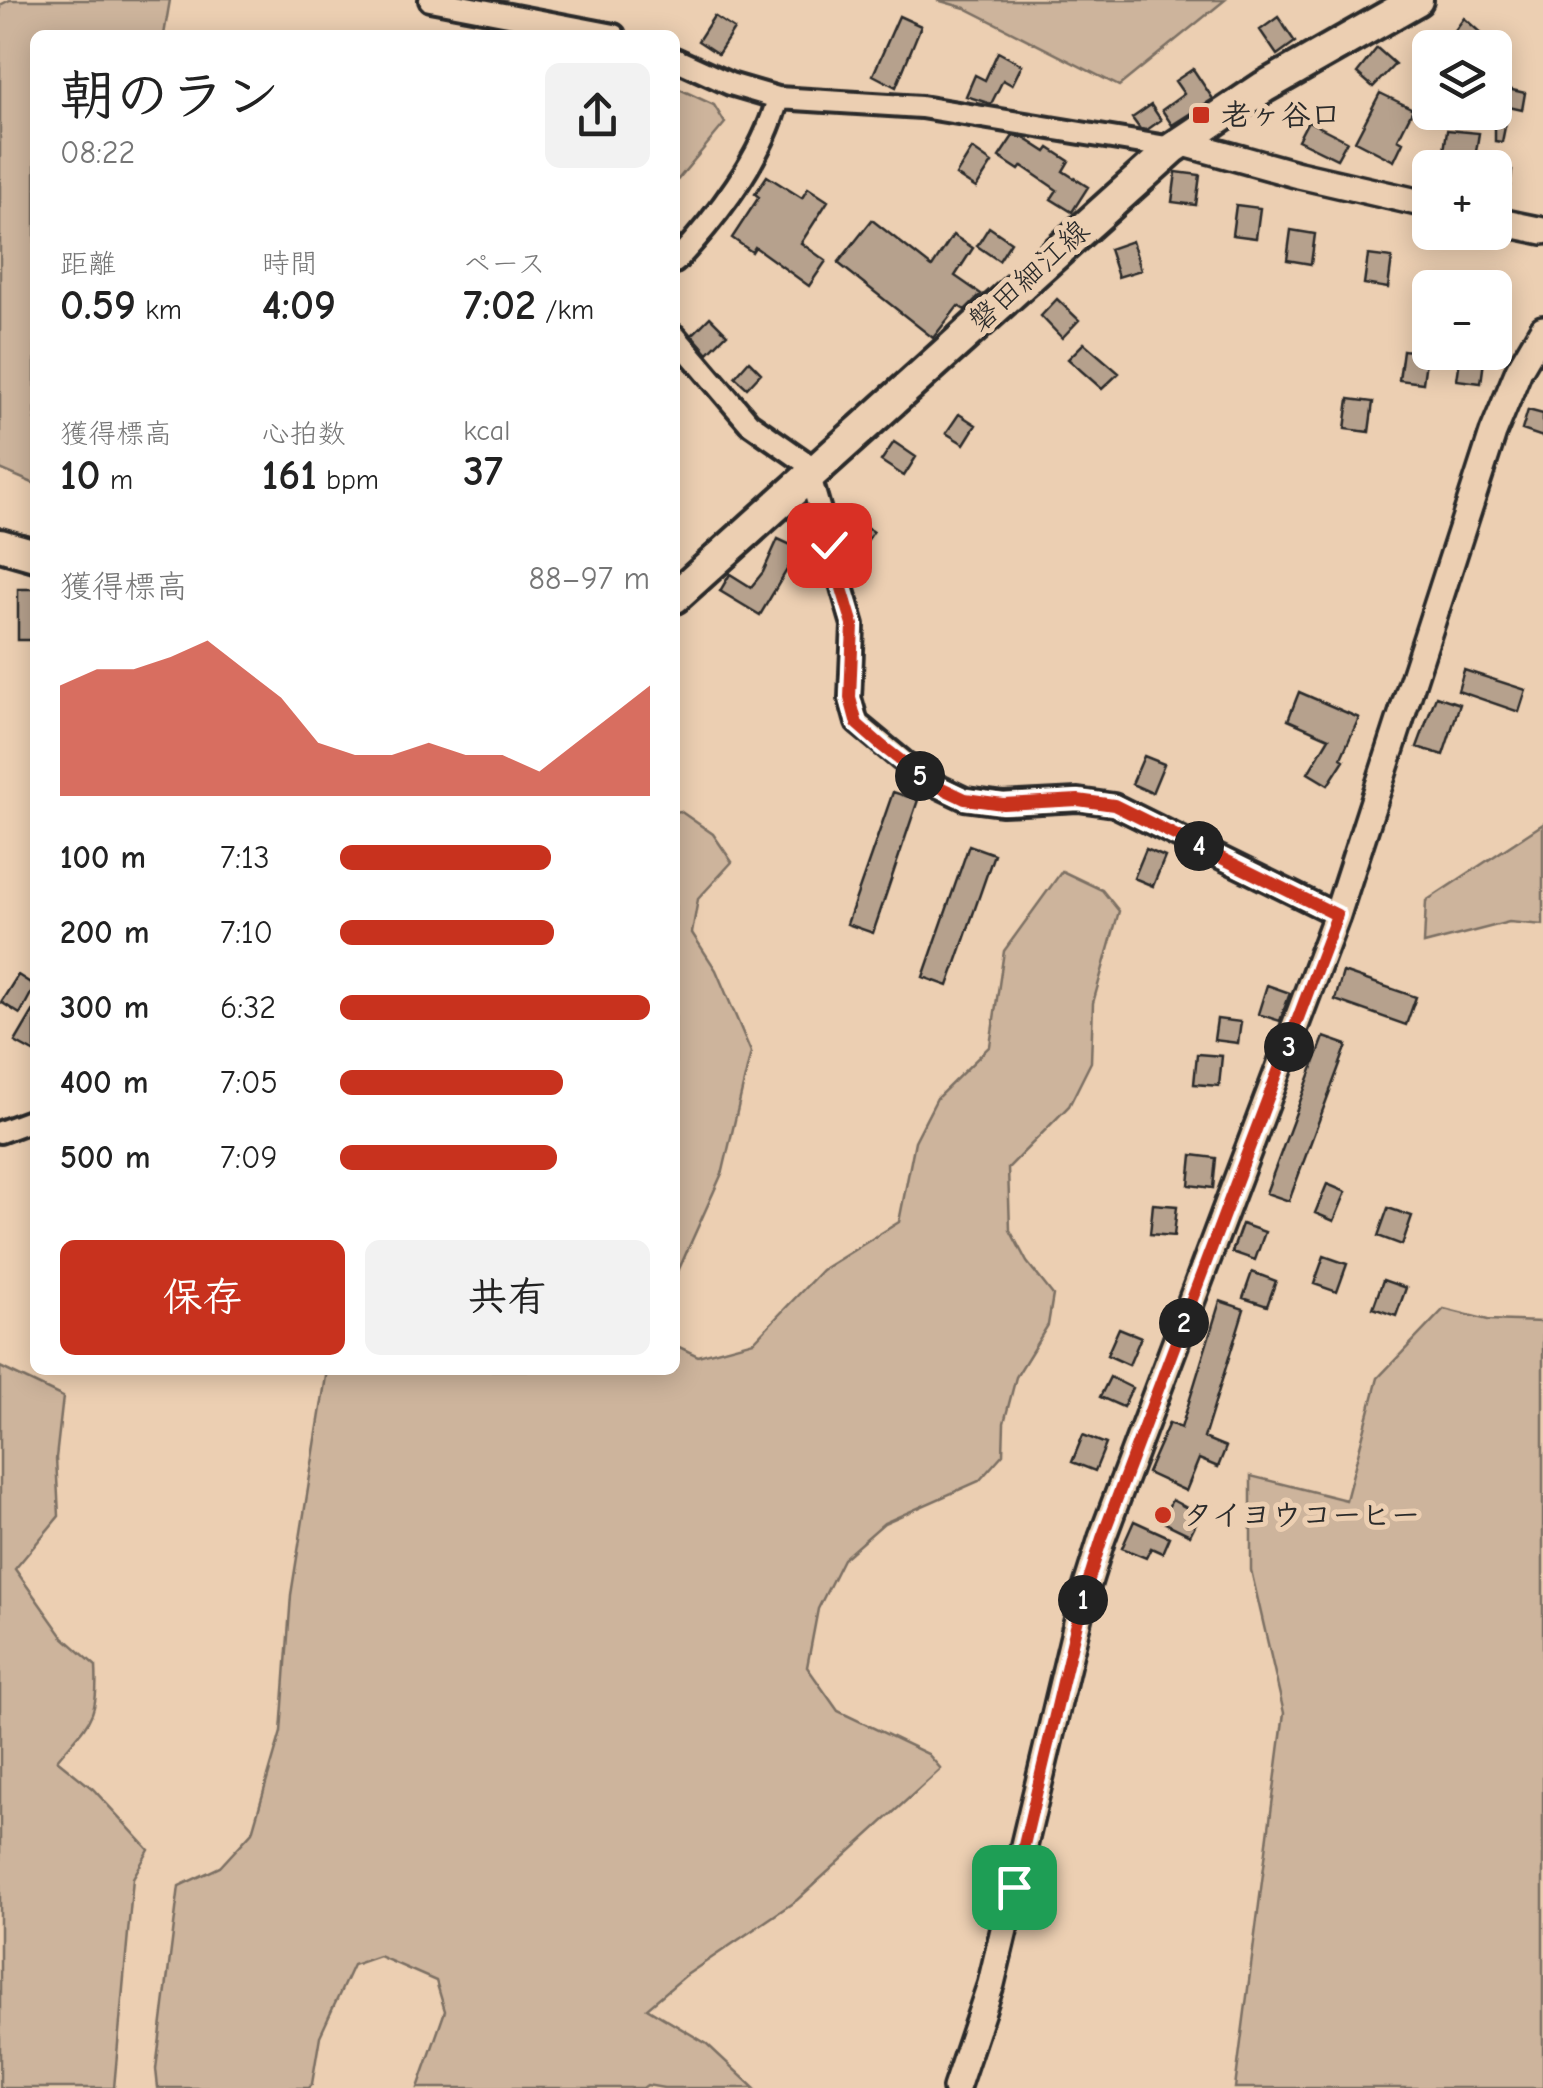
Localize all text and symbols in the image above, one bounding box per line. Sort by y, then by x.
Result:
map controls [1412,30,1512,370]
button: layers [1412,30,1512,130]
button: share [545,63,650,168]
text: 朝のラン [60,64,280,128]
place label: 老ヶ谷口 [1221,98,1341,133]
marker: 老ヶ谷口 [1190,104,1212,126]
text: 08:22 [60,134,135,171]
button: + [1412,150,1512,250]
street label: 磐田細江線 [962,213,1096,339]
text: 距離 [60,248,116,280]
text: 時間 [262,248,318,280]
text: ペース [463,248,546,280]
button: − [1412,270,1512,370]
text: 0.59 [60,281,136,330]
text: 4:09 [262,281,336,330]
text: 7:02 [463,281,536,330]
text: km [136,294,182,326]
text: /km [536,294,594,326]
text: kcal [463,415,510,447]
text: 獲得標高 [60,418,172,450]
text: 心拍数 [262,418,346,450]
text: 37 [463,447,503,496]
text: 10 [60,451,101,500]
text: 161 [262,451,317,500]
text: m [101,464,133,496]
text: bpm [317,464,379,496]
pin [787,503,872,588]
icon: check [802,518,857,573]
text: 88–97 m [529,560,650,597]
text: 獲得標高 [60,568,188,605]
pin: 5 [895,751,945,801]
text: 5 [913,760,927,792]
pin: 4 [1174,821,1224,871]
text: 4 [1192,830,1206,862]
text: 100 m [60,839,146,876]
text: 7:13 [220,839,270,876]
text: 200 m [60,914,149,951]
text: 7:10 [220,914,273,951]
text: 300 m [60,989,149,1026]
text: 6:32 [220,989,276,1026]
pin: 3 [1264,1022,1314,1072]
text: 3 [1282,1031,1296,1063]
text: 400 m [60,1064,148,1101]
text: 7:05 [220,1064,278,1101]
text: 500 m [60,1139,150,1176]
text: 7:09 [220,1139,277,1176]
button: 保存 [60,1240,345,1355]
button: 共有 [365,1240,650,1355]
pin: 2 [1159,1298,1209,1348]
text: 2 [1177,1307,1191,1339]
place label: タイヨウコーヒー [1183,1498,1421,1533]
marker: タイヨウコーヒー [1152,1504,1174,1526]
pin: 1 [1058,1575,1108,1625]
text: 1 [1077,1584,1089,1616]
pin [972,1845,1057,1930]
icon: arrive [987,1860,1042,1915]

